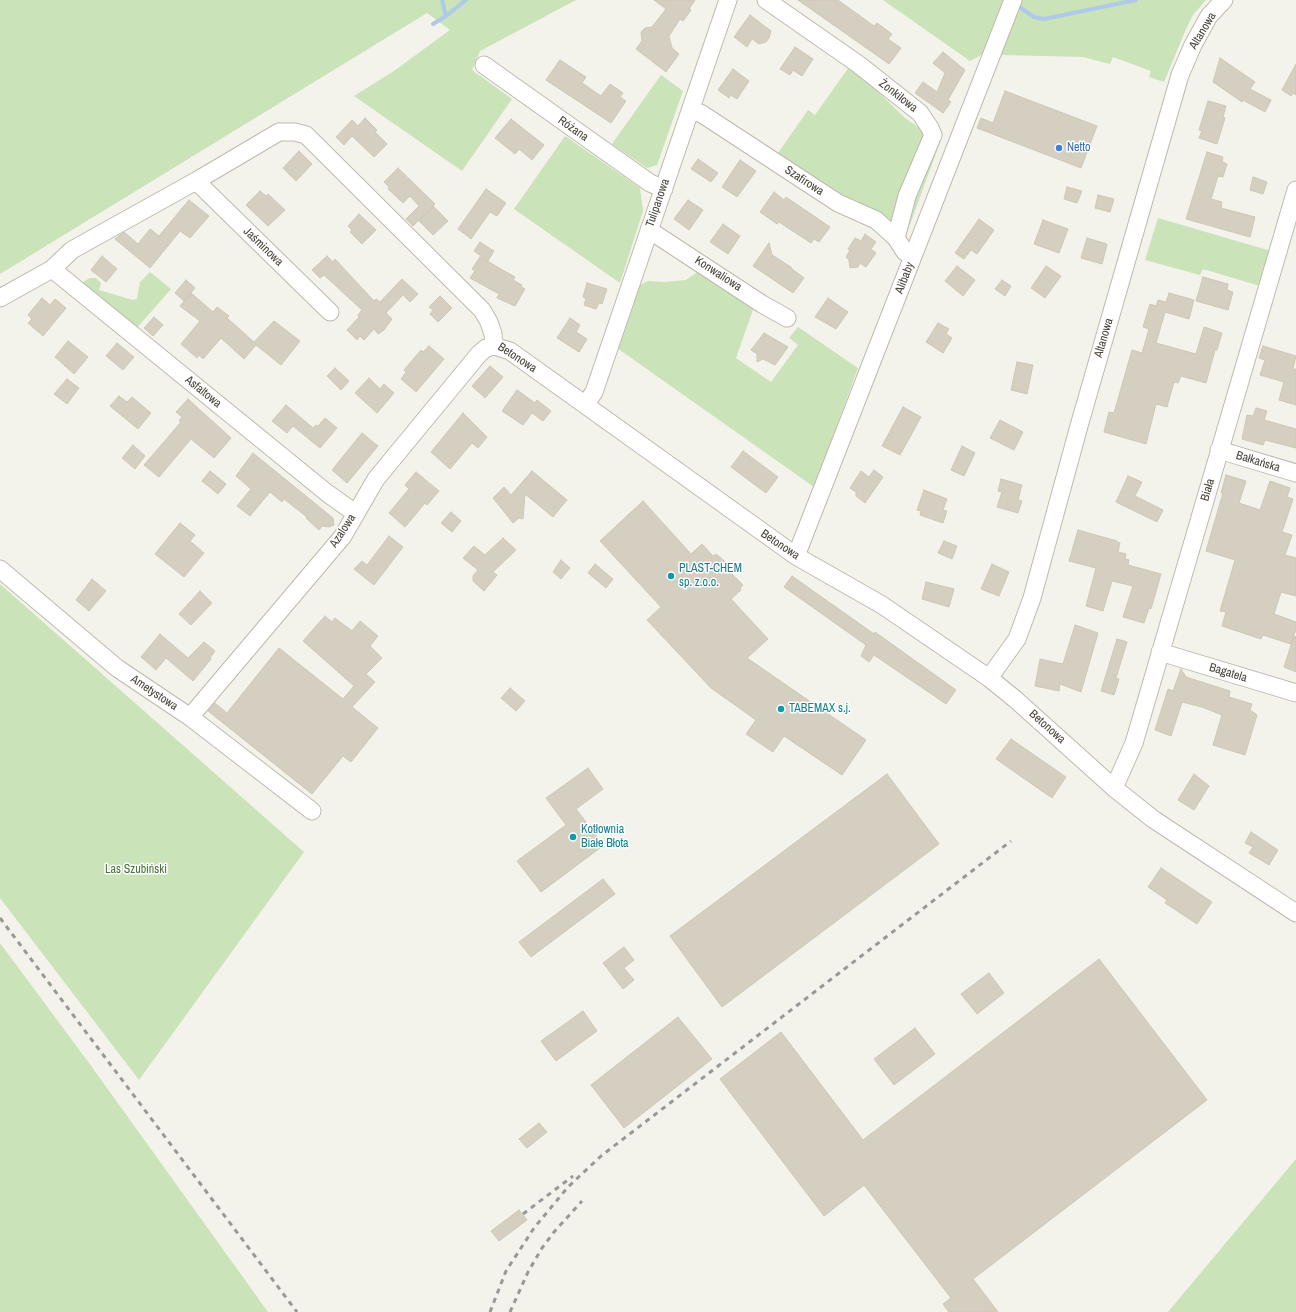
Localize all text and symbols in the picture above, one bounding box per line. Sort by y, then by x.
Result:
street label: Altanowa [1186,10,1220,52]
street label: Żonkilowa [876,77,920,115]
street label: Różana [555,113,591,145]
place label: Netto [1067,141,1091,155]
marker: Netto [1054,143,1064,153]
street label: Szafirowa [782,163,826,199]
street label: Tulipanowa [643,177,673,229]
street label: Jaśminowa [240,225,286,269]
street label: Konwaliowa [692,254,744,294]
street label: Alibaby [892,260,918,296]
street label: Altanowa [1092,317,1116,359]
street label: Betonowa [495,340,539,376]
street label: Asfaltowa [182,373,224,411]
street label: Bałkańska [1234,448,1282,476]
street label: Biała [1198,477,1218,503]
street label: Azalowa [327,511,359,551]
street label: Betonowa [758,527,802,563]
place label: PLAST-CHEM sp. z.o.o. [679,562,742,590]
marker: PLAST-CHEM sp. z.o.o. [666,571,676,581]
street label: Bagatela [1207,660,1249,686]
street label: Ametystowa [128,672,180,714]
place label: TABEMAX s.j. [789,702,851,716]
marker: TABEMAX s.j. [776,704,786,714]
street label: Betonowa [1026,707,1068,747]
place label: Kotłownia Białe Błota [581,823,629,851]
marker: Kotłownia Białe Błota [568,832,578,842]
park label: Las Szubiński [105,863,167,877]

